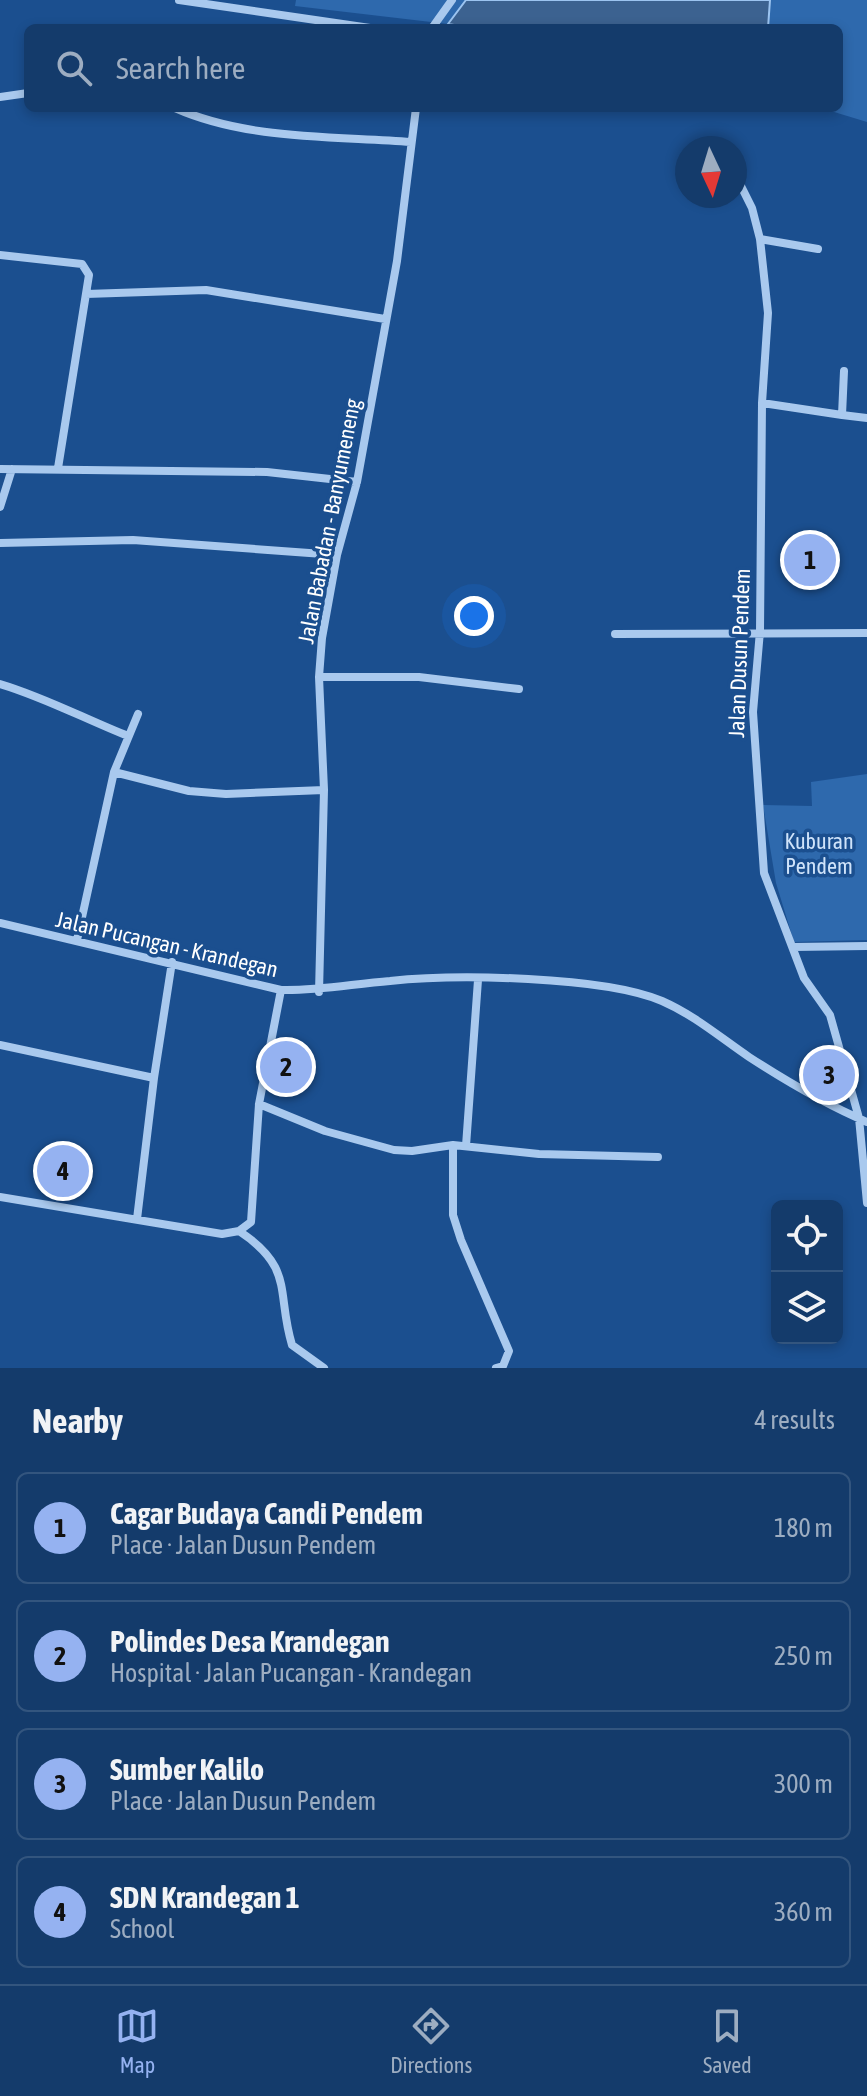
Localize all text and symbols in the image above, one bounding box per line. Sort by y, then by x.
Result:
search box [24,24,843,112]
icon: search [52,46,96,90]
text: Search here [116,51,245,85]
north arrow [675,136,747,208]
street label: Jalan Babadan - Banyumeneng [292,396,366,646]
pin: 1 [784,530,836,590]
street label: Jalan Dusun Pendem [723,568,755,738]
your location [454,596,494,636]
park label: Kuburan Pendem [784,828,854,879]
street label: Jalan Pucangan - Krandegan [53,906,281,982]
pin: 2 [260,1037,312,1097]
pin: 3 [803,1045,855,1105]
pin: 4 [37,1141,89,1201]
map controls [771,1200,843,1344]
button: locate [771,1200,843,1272]
button: layers [771,1272,843,1344]
text: Nearby [32,1401,123,1440]
text: 4 results [754,1405,835,1435]
text: Cagar Budaya Candi Pendem [110,1496,423,1530]
text: 1 [54,1513,66,1543]
text: 180 m [774,1513,833,1543]
text: Place · Jalan Dusun Pendem [110,1530,376,1560]
text: Polindes Desa Krandegan [110,1624,390,1658]
text: 2 [54,1641,66,1671]
text: 250 m [774,1641,833,1671]
text: Hospital · Jalan Pucangan - Krandegan [110,1658,472,1688]
text: Sumber Kalilo [110,1752,264,1786]
text: 3 [54,1769,66,1799]
text: 300 m [774,1769,833,1799]
text: Place · Jalan Dusun Pendem [110,1786,376,1816]
text: SDN Krandegan 1 [110,1880,300,1914]
text: 4 [54,1897,66,1927]
text: 360 m [774,1897,833,1927]
text: School [110,1914,174,1944]
tab: Map [115,2004,159,2078]
tab: Directions [390,2004,472,2078]
tab: Saved [703,2004,752,2078]

